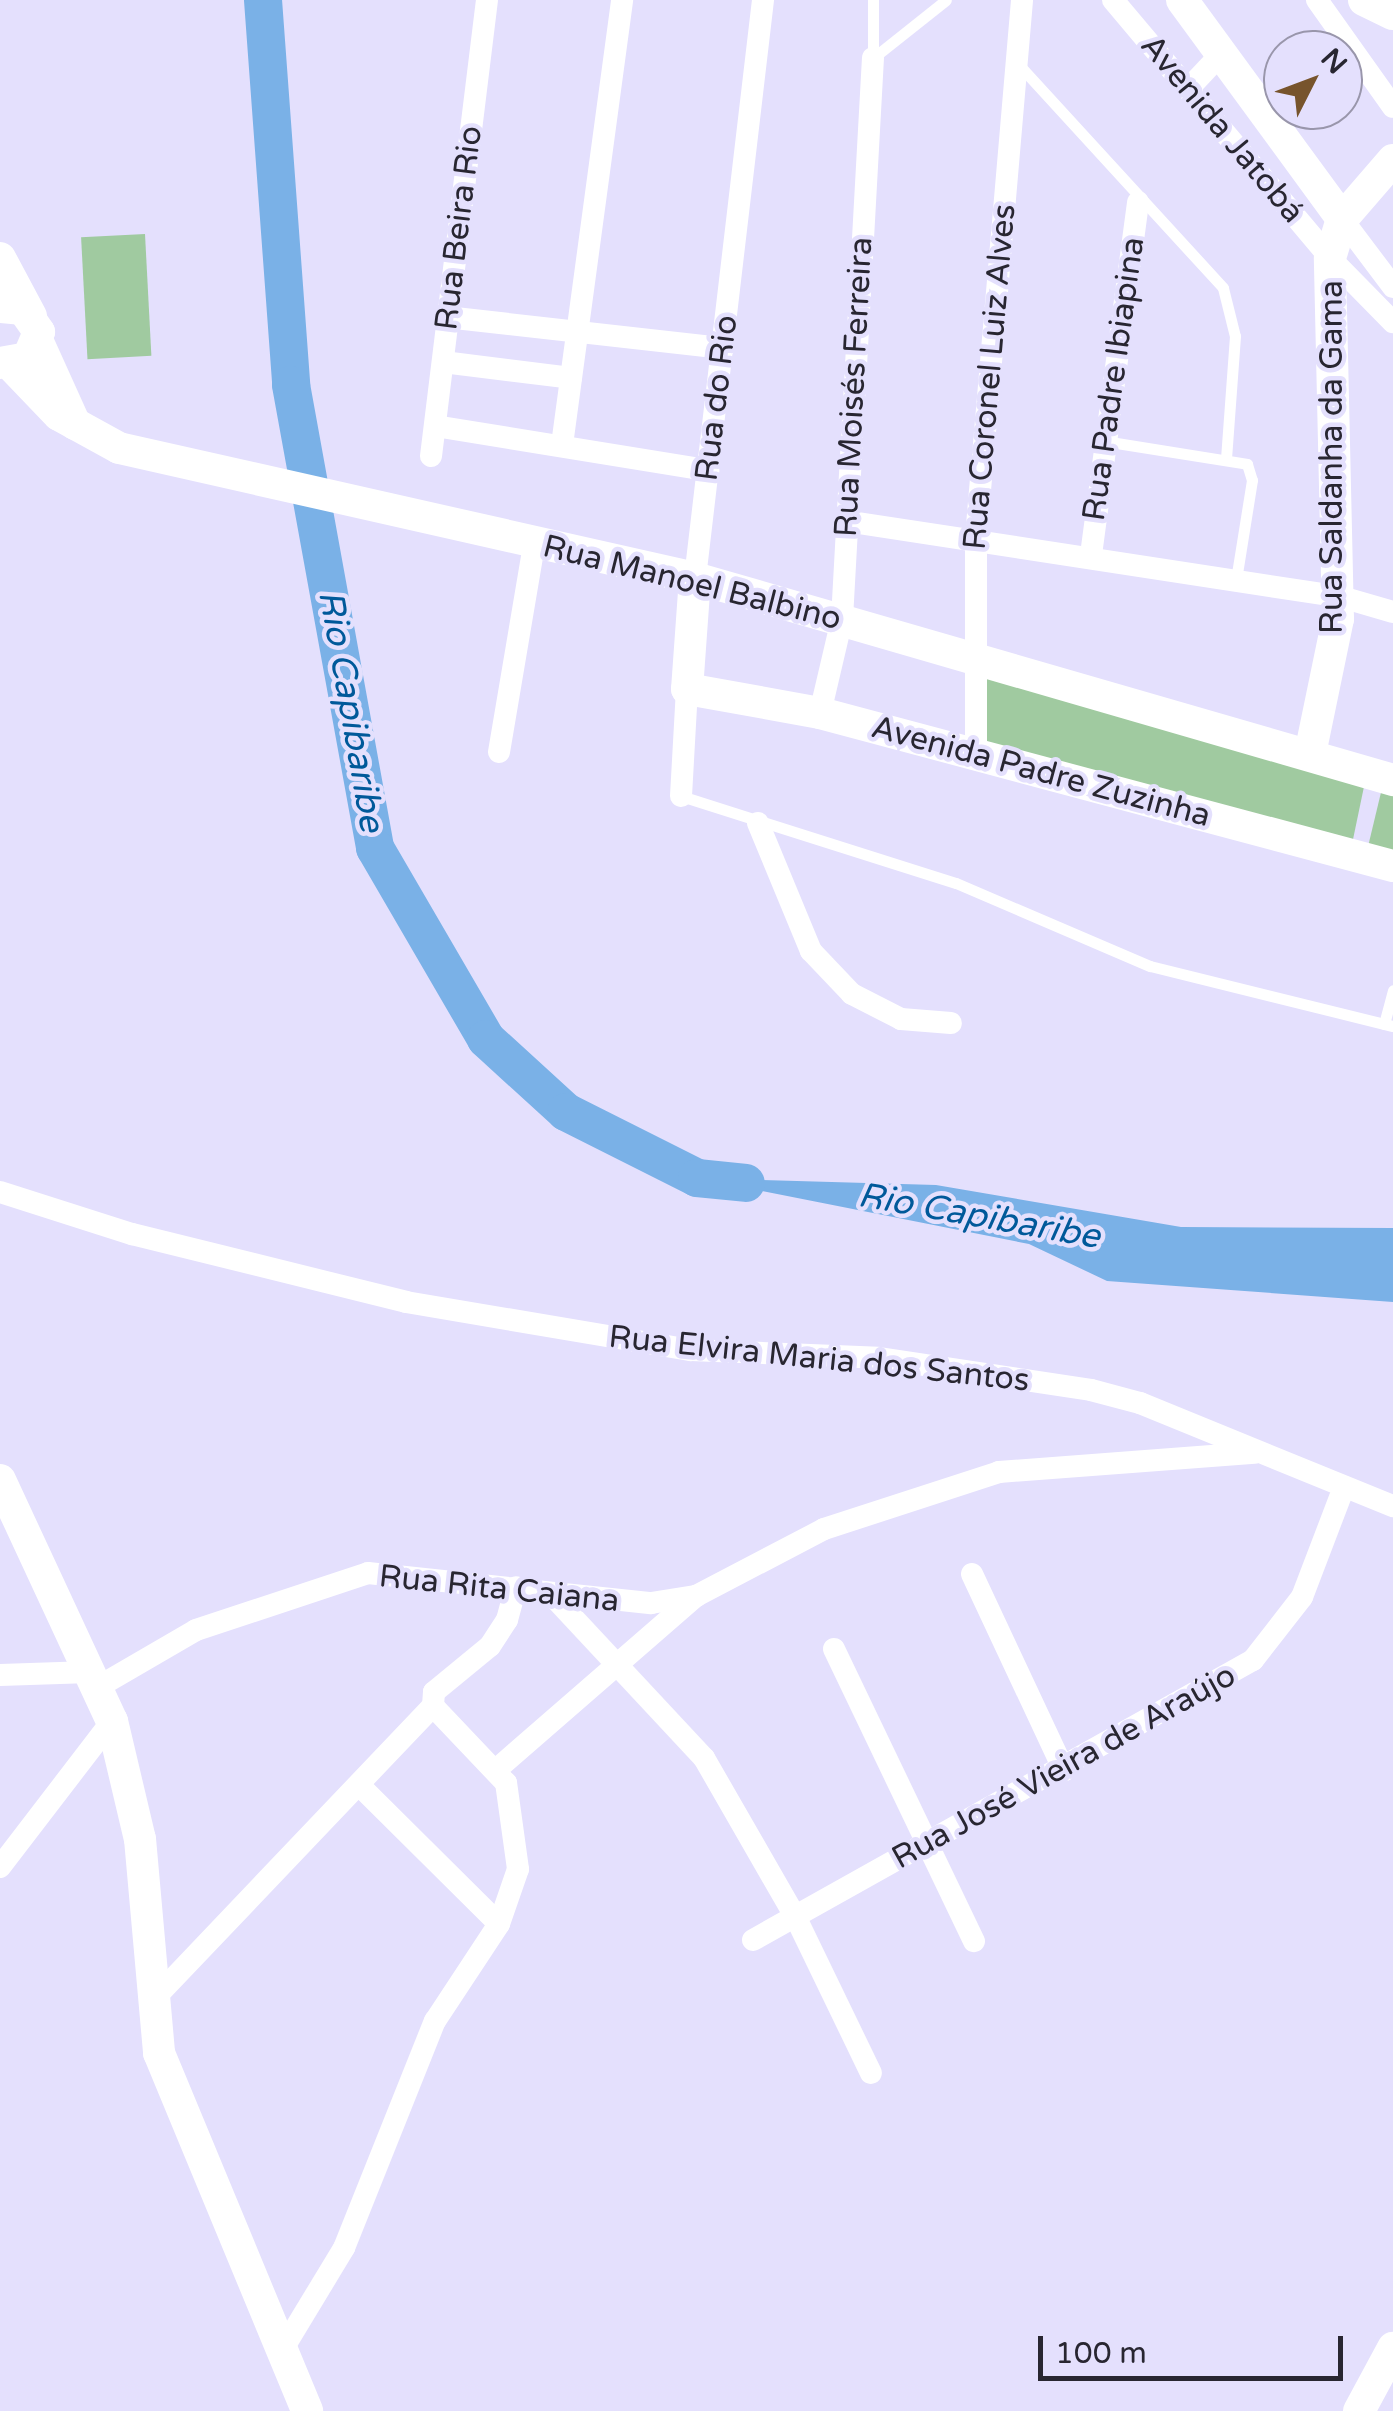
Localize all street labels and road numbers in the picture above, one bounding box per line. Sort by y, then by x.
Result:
street label: Avenida Jatobá [1132,27,1312,231]
street label: Rua Beira Rio [427,124,491,332]
street label: Rua Coronel Luiz Alves [956,203,1024,551]
street label: Rua Padre Ibiapina [1075,235,1153,523]
street label: Rua Moisés Ferreira [827,236,881,538]
street label: Rua Saldanha da Gama [1313,280,1351,634]
street label: Rua do Rio [688,313,746,483]
street label: Rua Manoel Balbino [539,527,845,639]
street label: Avenida Padre Zuzinha [867,708,1215,836]
street label: Rua Elvira Maria dos Santos [607,1318,1031,1400]
street label: Rua Rita Caiana [377,1557,621,1621]
street label: Rua José Vieira de Araújo [886,1656,1242,1878]

